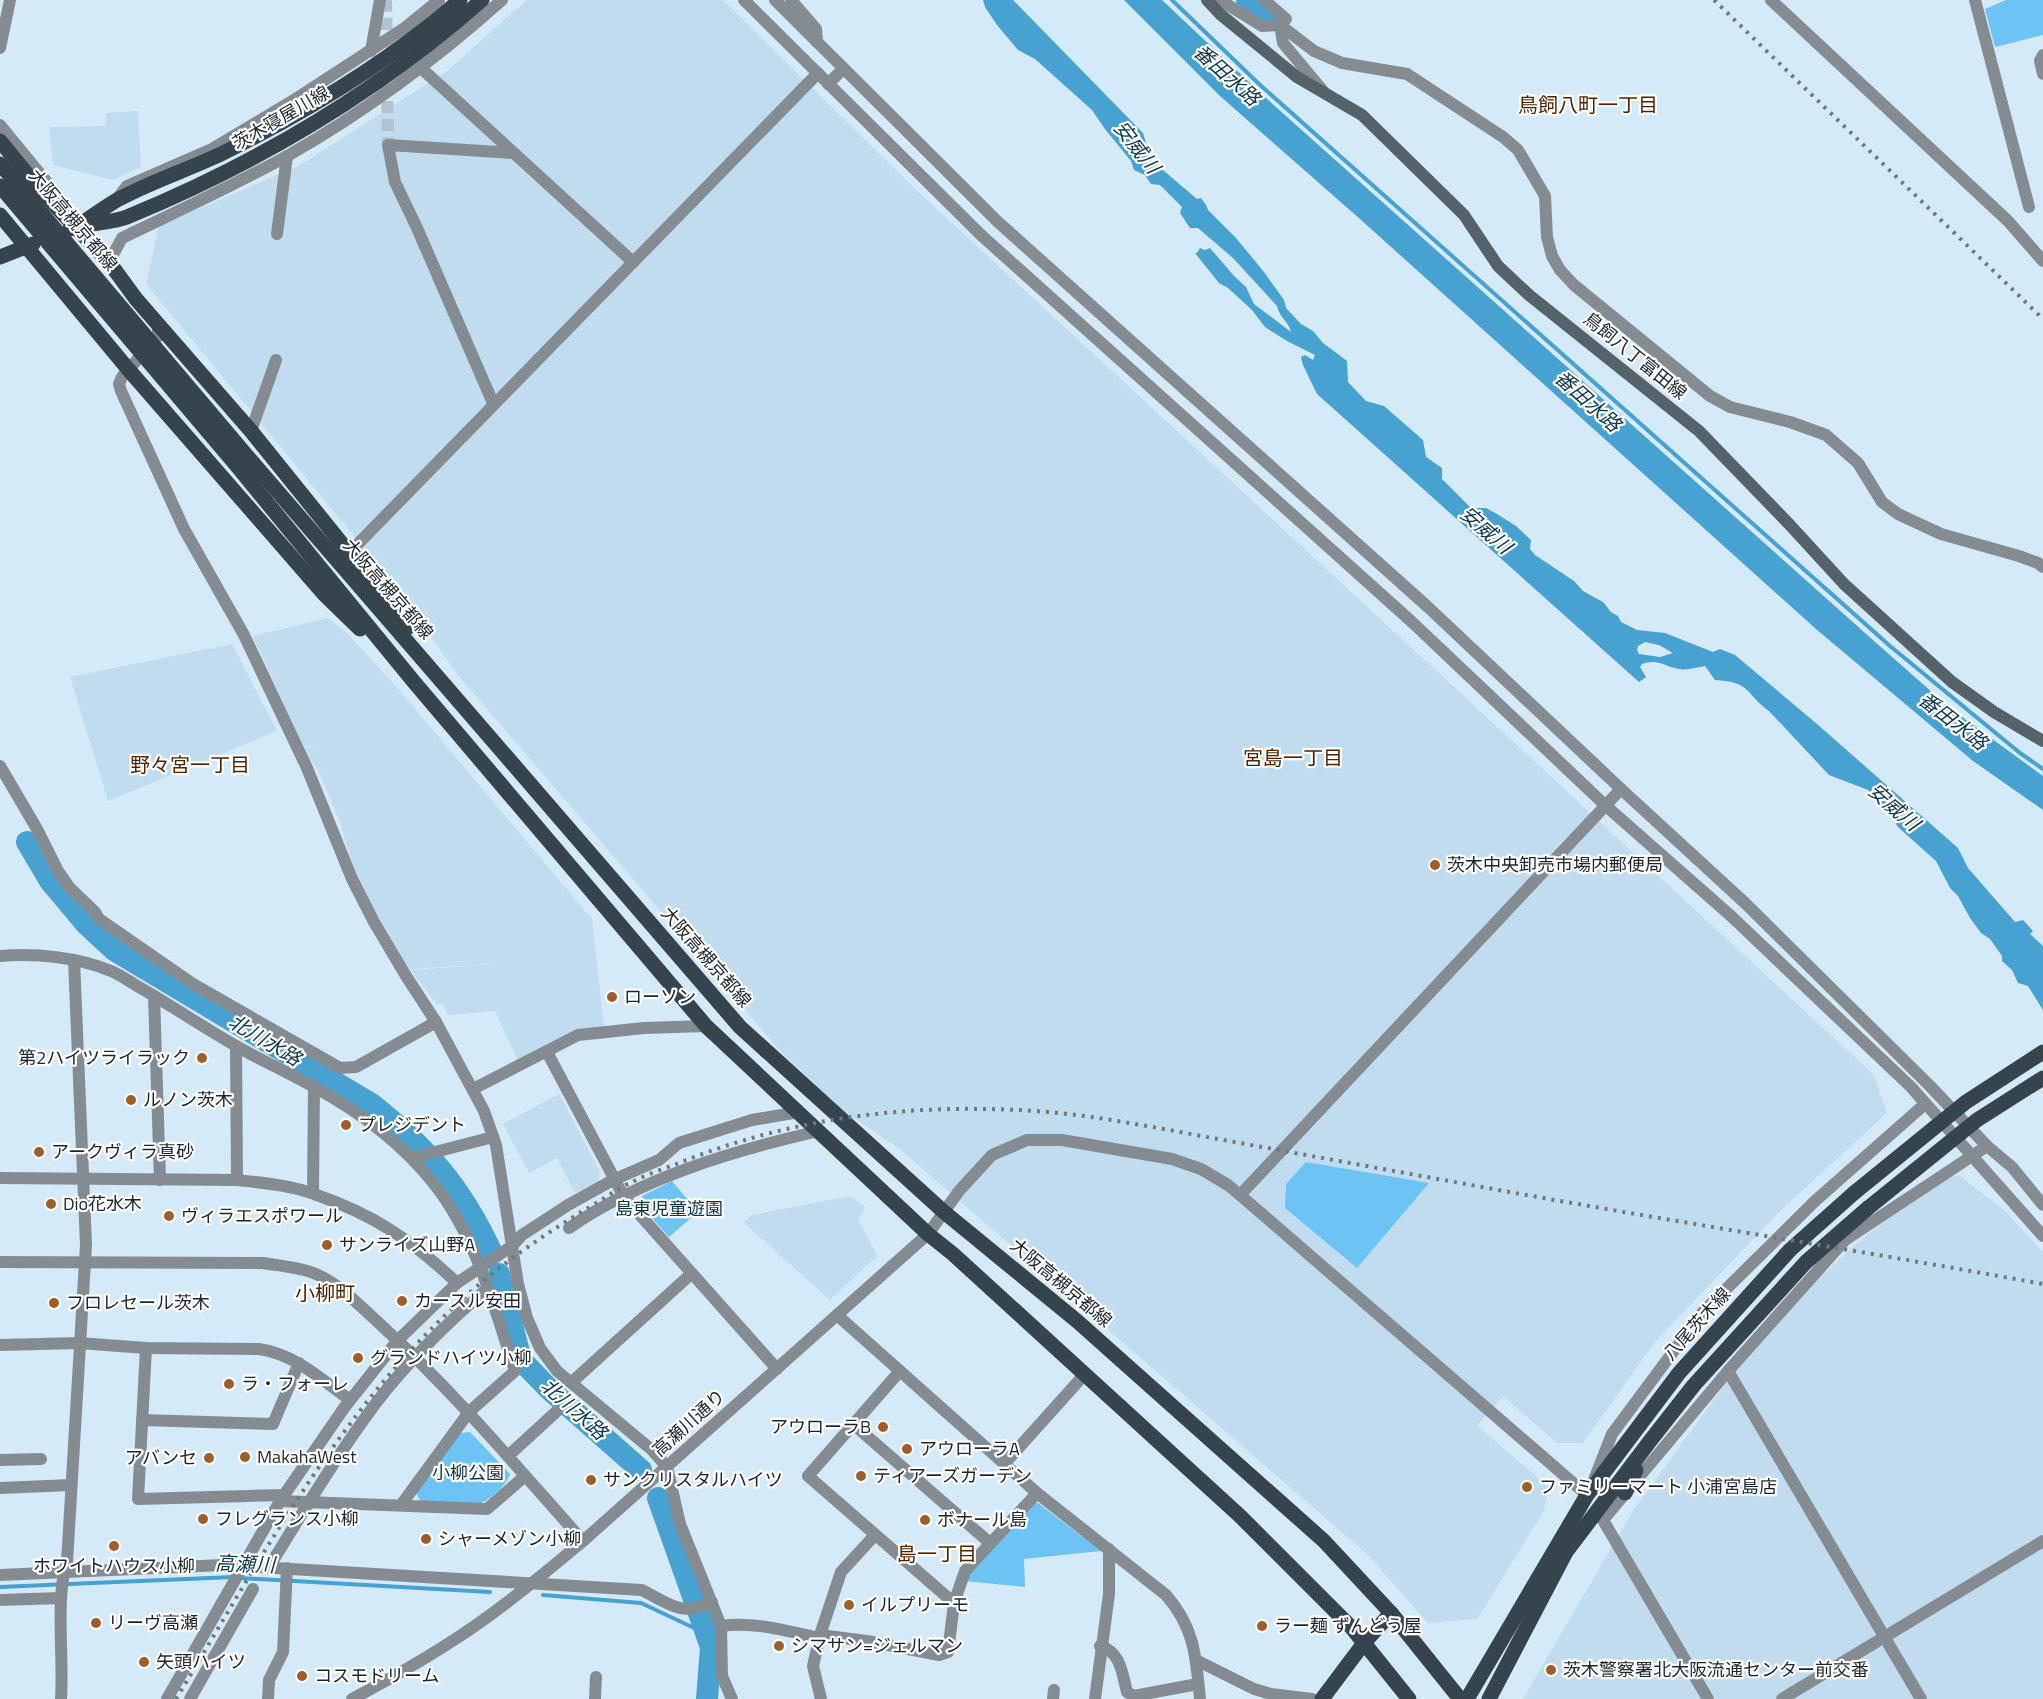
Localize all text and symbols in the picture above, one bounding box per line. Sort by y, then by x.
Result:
water label: 番田水路 [1187,36,1269,114]
street label: 茨木寝屋川線 [227,79,334,156]
district label: 鳥飼八町一丁目 [1518,89,1658,120]
water label: 安威川 [1107,114,1169,181]
street label: 大阪高槻京都線 [23,163,124,277]
street label: 鳥飼八丁富田線 [1578,305,1693,406]
water label: 番田水路 [1548,362,1630,440]
water label: 安威川 [1454,498,1521,562]
street label: 大阪高槻京都線 [337,532,440,645]
water label: 番田水路 [1912,684,1996,759]
district label: 宮島一丁目 [1243,742,1343,773]
district label: 野々宮一丁目 [130,749,250,780]
water label: 安威川 [1862,775,1929,839]
place label: 茨木中央卸売市場内郵便局 [1447,851,1663,878]
marker: 茨木中央卸売市場内郵便局 [1428,858,1442,872]
street label: 大阪高槻京都線 [655,900,758,1013]
place label: ローソン [624,983,696,1010]
marker: ローソン [605,990,619,1004]
water label: 北川水路 [223,1006,309,1074]
place label: 第2ハイツライラック [18,1044,190,1071]
marker: 第2ハイツライラック [195,1051,209,1065]
place label: ルノン茨木 [143,1086,233,1113]
marker: ルノン茨木 [124,1093,138,1107]
place label: プレジデント [358,1111,466,1138]
marker: プレジデント [339,1118,353,1132]
place label: アークヴィラ真砂 [51,1138,194,1165]
marker: アークヴィラ真砂 [32,1145,46,1159]
place label: Dio花水木 [63,1190,142,1217]
park label: 島東児童遊園 [615,1195,723,1222]
marker: Dio花水木 [44,1197,58,1211]
place label: ヴィラエスポワール [181,1202,343,1229]
marker: ヴィラエスポワール [162,1209,176,1223]
place label: サンライズ山野A [339,1231,475,1258]
street label: 大阪高槻京都線 [1004,1232,1118,1333]
marker: サンライズ山野A [320,1238,334,1252]
district label: 小柳町 [295,1277,355,1308]
street label: 八尾茨木線 [1656,1281,1737,1366]
place label: カースル安田 [414,1287,521,1314]
place label: フロレセール茨木 [66,1289,210,1316]
marker: カースル安田 [395,1294,409,1308]
marker: フロレセール茨木 [47,1296,61,1310]
place label: グランドハイツ小柳 [370,1344,532,1371]
marker: グランドハイツ小柳 [351,1351,365,1365]
place label: ラ・フォーレ [241,1370,349,1397]
water label: 北川水路 [534,1370,616,1448]
marker: ラ・フォーレ [222,1377,236,1391]
street label: 高瀬川通り [646,1382,731,1463]
place label: アウローラB [770,1413,871,1440]
marker: アウローラB [876,1420,890,1434]
place label: アウローラA [919,1435,1020,1462]
marker: アウローラA [900,1442,914,1456]
place label: MakahaWest [257,1443,357,1470]
place label: アバンセ [125,1444,197,1471]
marker: MakahaWest [238,1450,252,1464]
marker: アバンセ [202,1451,216,1465]
park label: 小柳公園 [432,1459,504,1486]
place label: ティアーズガーデン [873,1462,1032,1489]
place label: サンクリスタルハイツ [603,1466,783,1493]
marker: ティアーズガーデン [854,1469,868,1483]
marker: サンクリスタルハイツ [584,1473,598,1487]
place label: ファミリーマート 小浦宮島店 [1539,1473,1777,1500]
marker: ファミリーマート 小浦宮島店 [1520,1480,1534,1494]
place label: フレグランス小柳 [215,1505,359,1532]
place label: ボナール島 [937,1506,1027,1533]
marker: フレグランス小柳 [196,1512,210,1526]
marker: ボナール島 [918,1513,932,1527]
place label: シャーメゾン小柳 [438,1525,581,1552]
marker: シャーメゾン小柳 [419,1532,433,1546]
district label: 島一丁目 [897,1538,977,1569]
marker: ホワイトハウス小柳 [107,1539,121,1553]
water label: 高瀬川 [214,1547,278,1580]
place label: ホワイトハウス小柳 [33,1552,195,1579]
place label: イルプリーモ [861,1591,969,1618]
marker: イルプリーモ [842,1598,856,1612]
place label: リーヴ高瀬 [108,1609,198,1636]
place label: ラー麺 ずんどう屋 [1274,1612,1421,1639]
marker: リーヴ高瀬 [89,1616,103,1630]
marker: ラー麺 ずんどう屋 [1255,1619,1269,1633]
place label: シマサン=ジェルマン [791,1632,963,1659]
marker: シマサン=ジェルマン [772,1639,786,1653]
place label: 矢頭ハイツ [156,1648,246,1675]
marker: 矢頭ハイツ [137,1655,151,1669]
place label: 茨木警察署北大阪流通センター前交番 [1563,1656,1869,1683]
place label: コスモドリーム [314,1662,439,1689]
marker: 茨木警察署北大阪流通センター前交番 [1544,1663,1558,1677]
marker: コスモドリーム [295,1669,309,1683]

